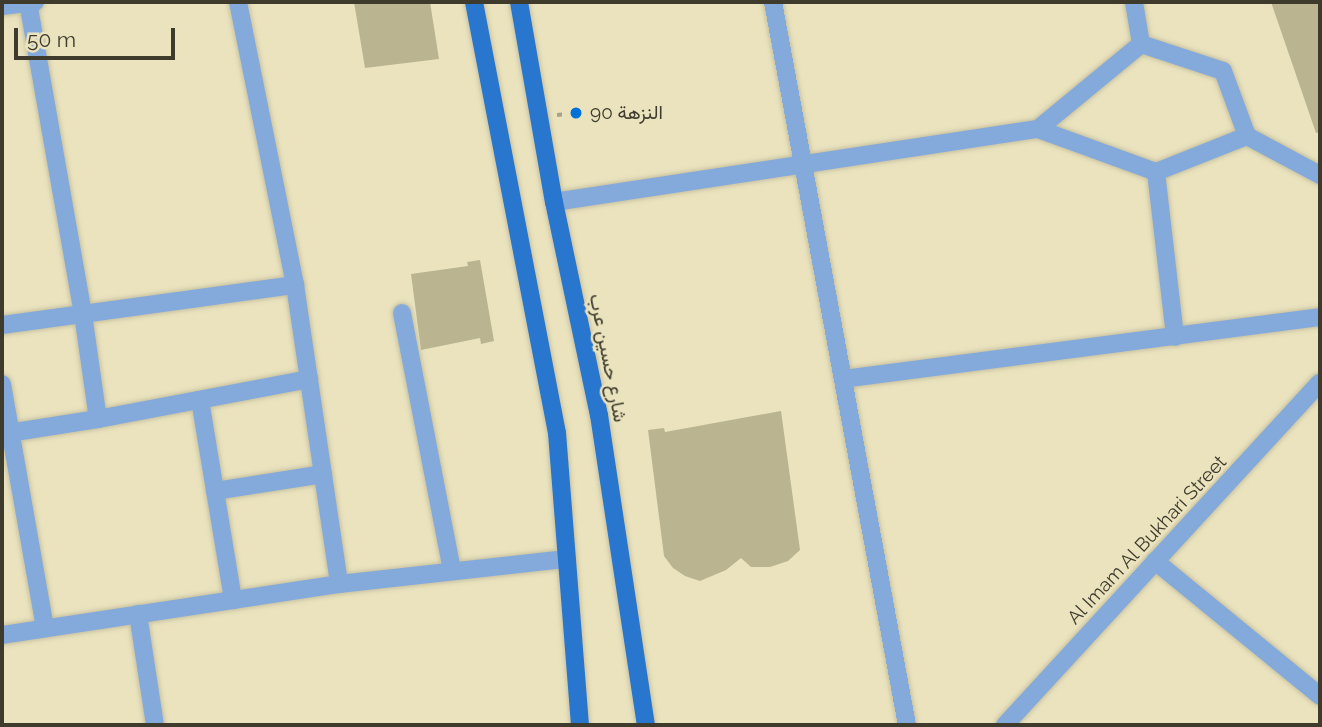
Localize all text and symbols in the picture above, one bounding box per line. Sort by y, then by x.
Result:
scale bar [18,14,178,58]
text: 50 m [27,27,76,52]
place label: النزهة 90 [590,102,663,124]
marker: النزهة 90 [568,105,584,121]
street label: شارع حسين عرب [584,292,632,424]
street label: Al Imam Al Bukhari Street [1062,450,1232,630]

